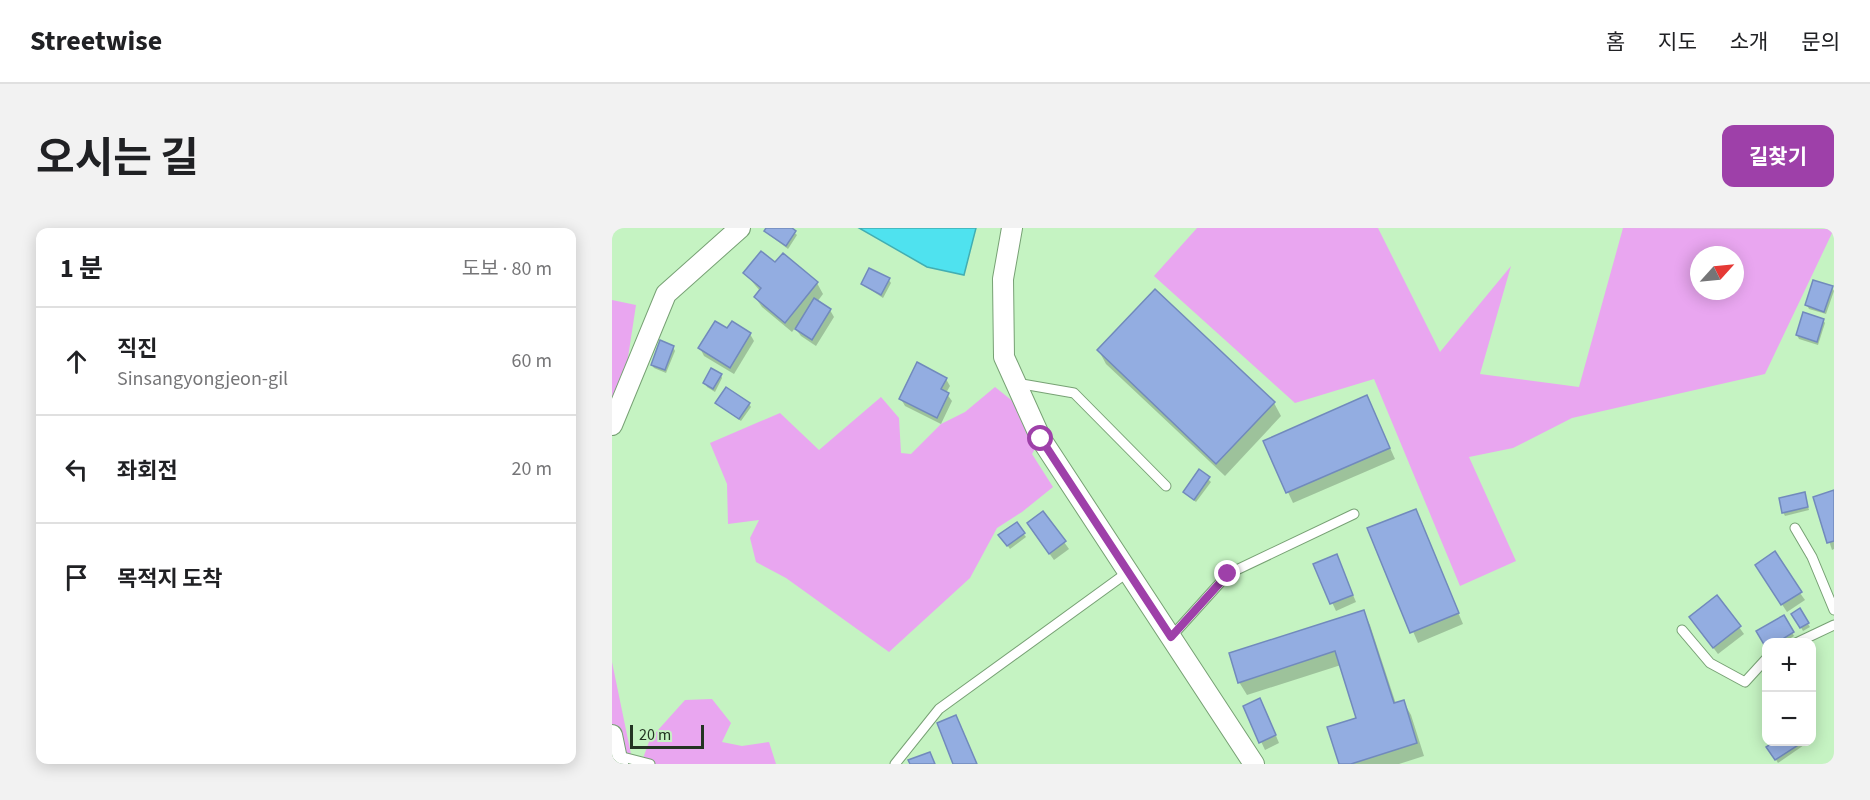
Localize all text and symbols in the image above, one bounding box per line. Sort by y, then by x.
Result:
text: Streetwise [30,21,162,61]
text: 홈 [1606,27,1625,57]
text: 지도 [1658,27,1697,57]
text: 소개 [1730,27,1768,57]
text: 문의 [1801,27,1840,57]
button: 길찾기 [1722,125,1834,187]
text: 오시는 길 [36,129,199,189]
north arrow [1690,246,1744,300]
text: 1 분 [60,250,103,287]
text: 도보 · 80 m [462,255,552,283]
text: 직진 [117,333,157,365]
icon: ahead [60,345,93,378]
text: 60 m [512,347,552,375]
text: Sinsangyongjeon-gil [117,365,288,393]
route start [1027,425,1053,451]
icon: left [60,453,93,486]
text: 좌회전 [117,455,178,487]
text: 20 m [512,455,552,483]
route end [1214,560,1240,586]
icon: arrive [60,561,93,594]
text: 목적지 도착 [117,563,223,595]
map controls [1762,638,1816,746]
button: + [1762,638,1816,692]
button: − [1762,692,1816,746]
scale bar [630,722,704,750]
text: 20 m [639,724,671,746]

